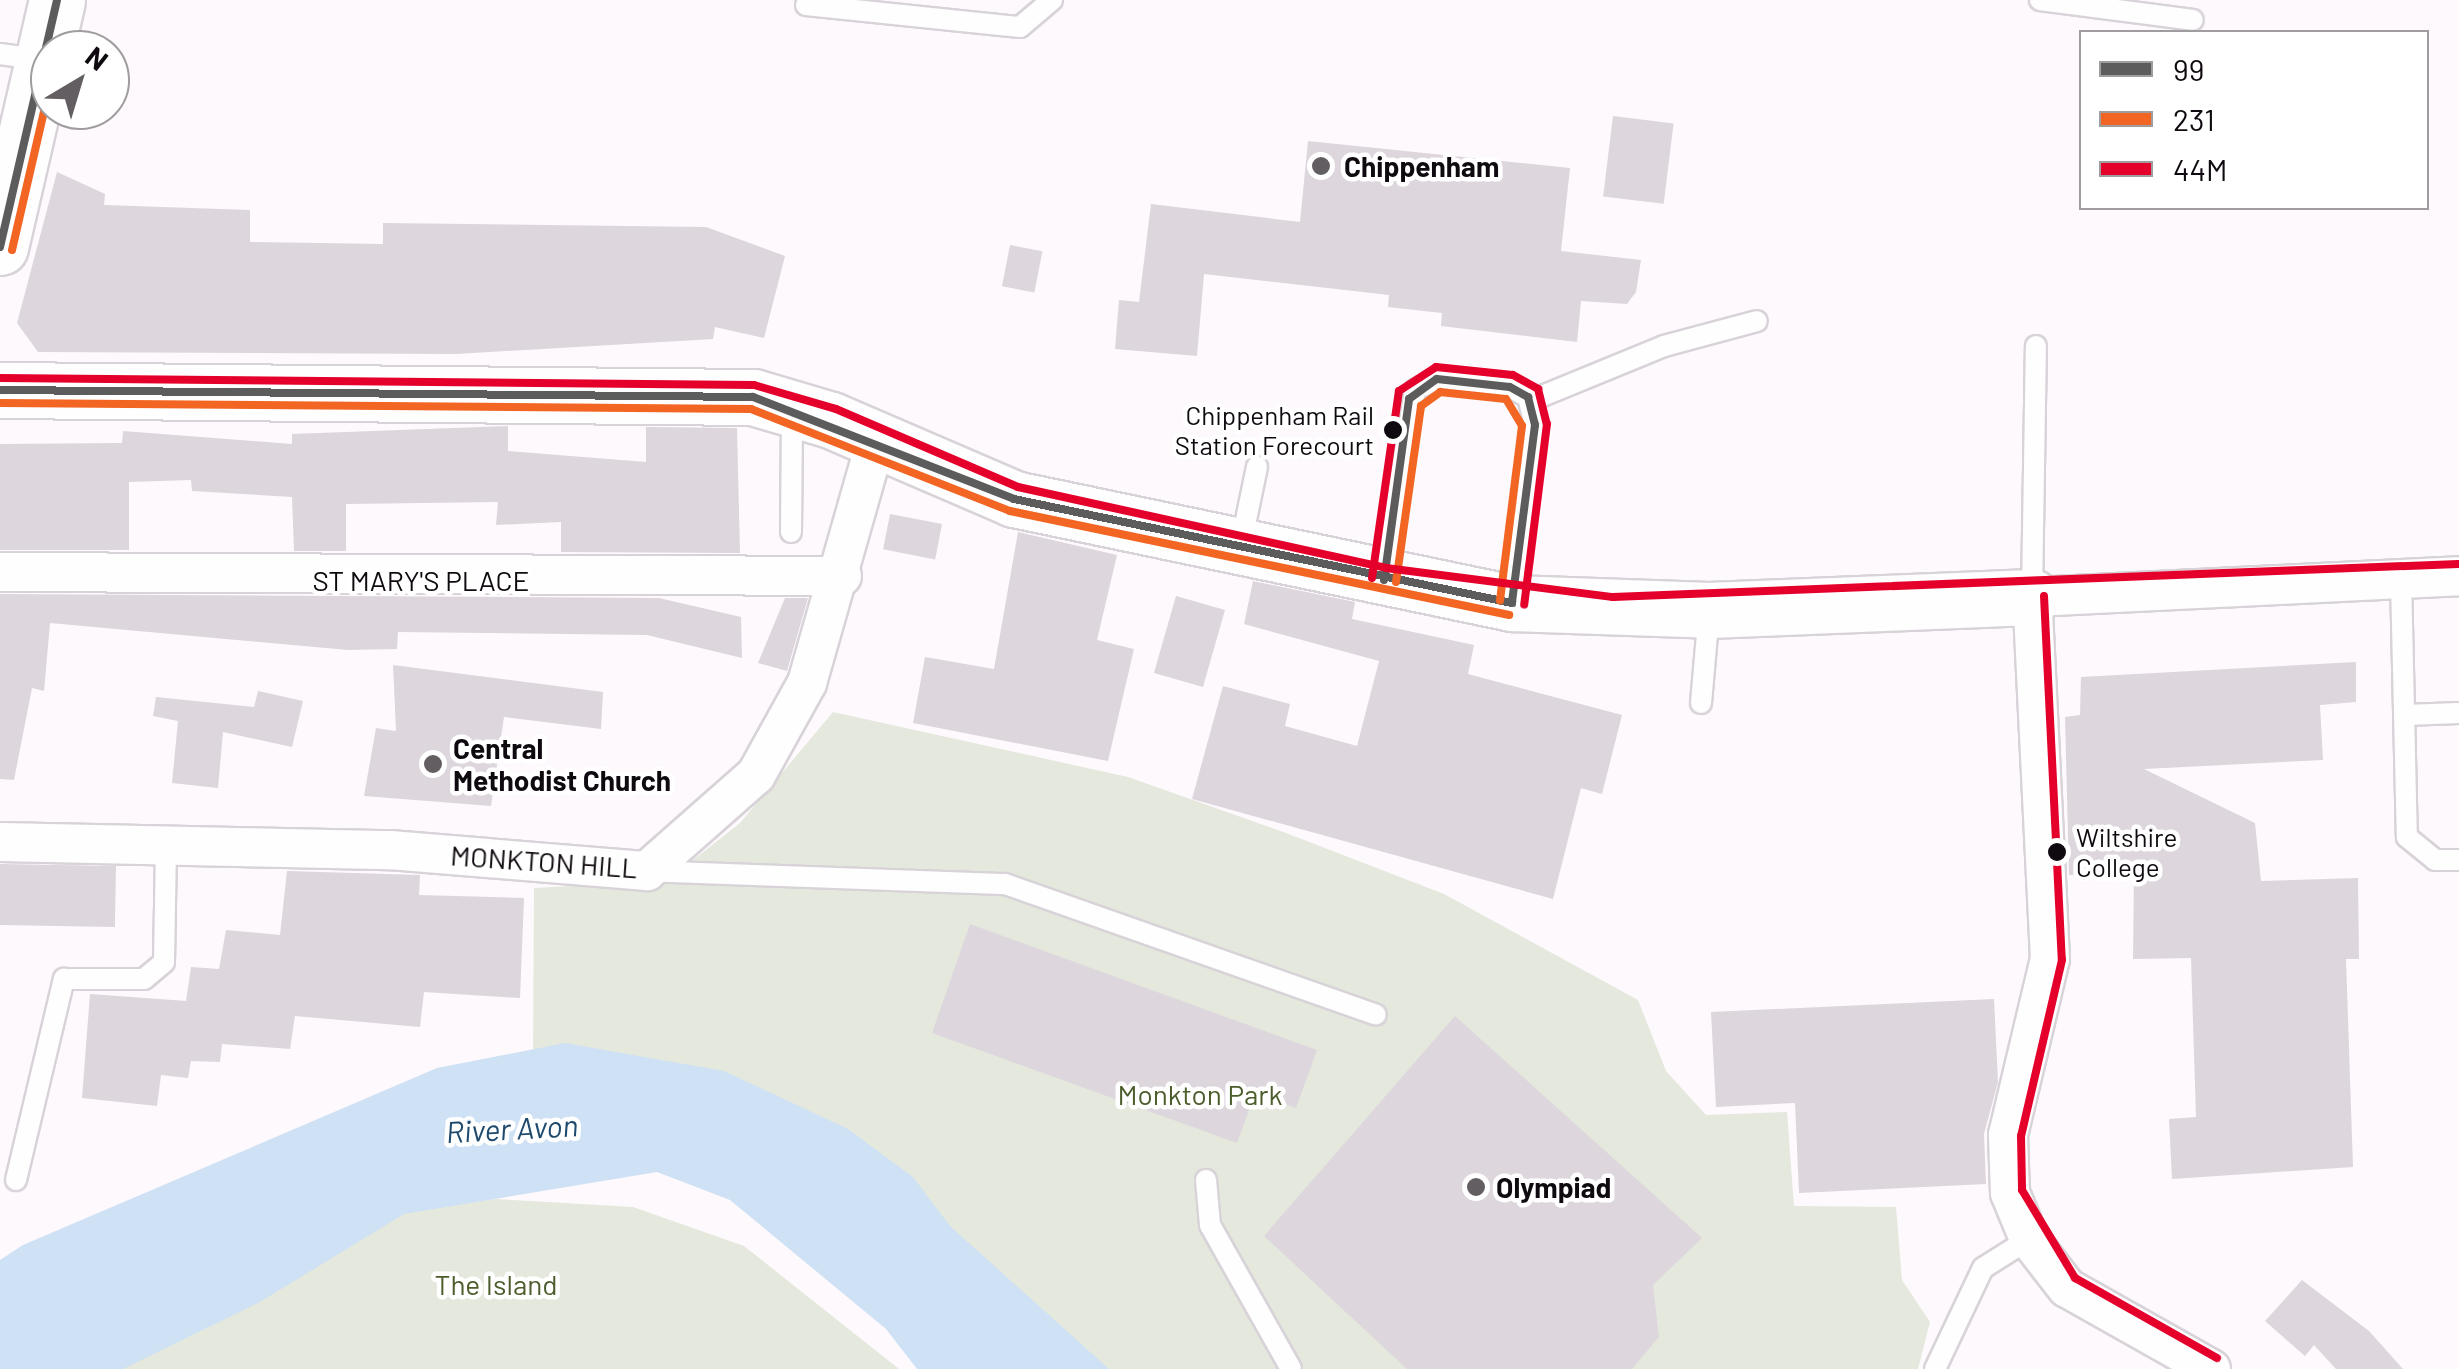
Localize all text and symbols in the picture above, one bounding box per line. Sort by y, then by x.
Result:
north arrow [30,30,130,130]
legend [2079,30,2429,210]
text: N [79,39,115,77]
text: 99 [2173,51,2204,87]
text: 231 [2173,101,2215,137]
place label: Chippenham [1344,149,1499,183]
text: 44M [2173,151,2228,187]
marker: Chippenham [1308,153,1334,179]
place label: Chippenham Rail Station Forecourt [1175,399,1374,460]
marker: Chippenham Rail Station Forecourt [1383,420,1403,440]
street label: ST MARY'S PLACE [313,563,529,597]
place label: Central Methodist Church [453,731,671,797]
marker: Central Methodist Church [422,753,444,775]
place label: Wiltshire College [2076,821,2177,882]
street label: MONKTON HILL [449,838,639,884]
marker: Wiltshire College [2047,842,2067,862]
park label: Monkton Park [1117,1077,1283,1111]
water label: River Avon [445,1107,579,1149]
place label: Olympiad [1496,1170,1611,1204]
marker: Olympiad [1465,1176,1487,1198]
park label: The Island [434,1267,558,1301]

